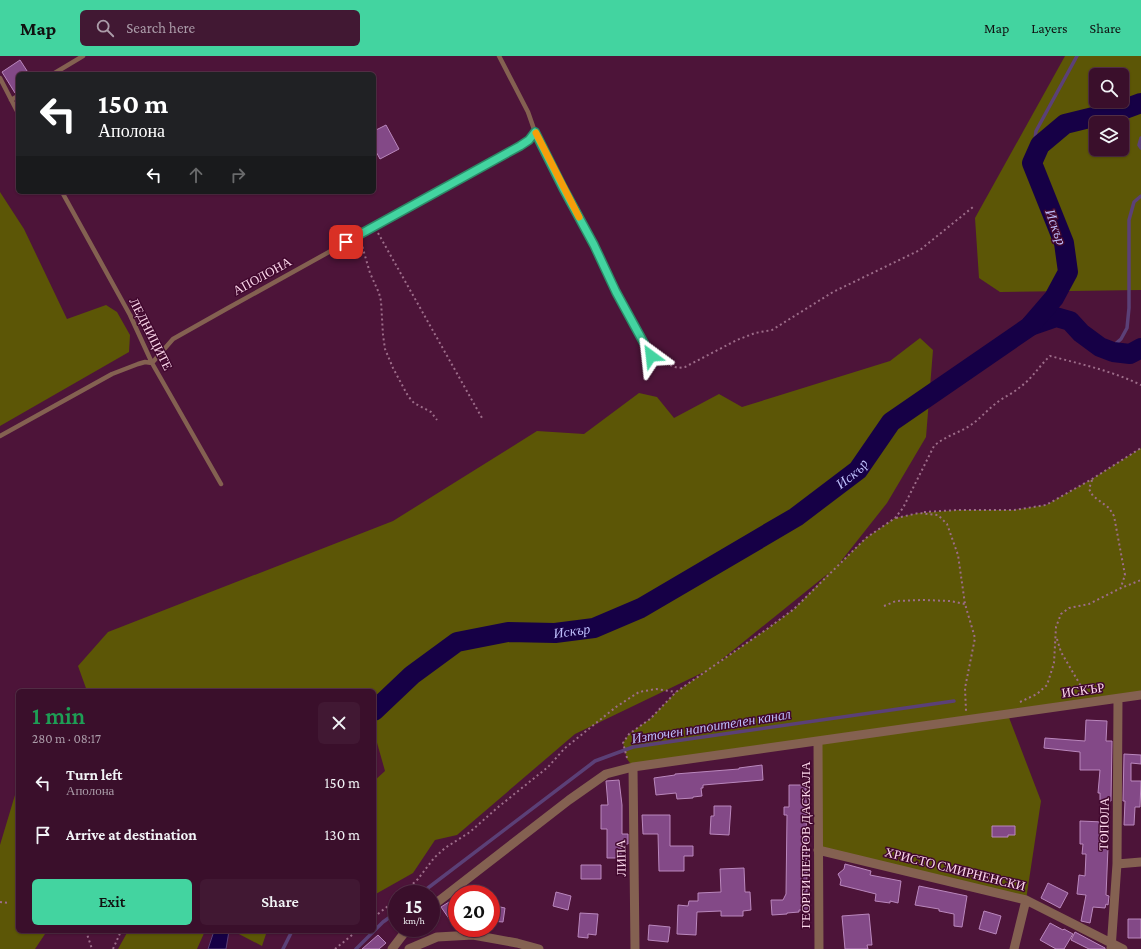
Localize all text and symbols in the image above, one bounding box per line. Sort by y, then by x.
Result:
search box [80,10,360,46]
icon: search [94,17,116,39]
text: Map [20,18,56,39]
text: Search here [126,20,195,36]
text: Map [984,20,1009,36]
text: Layers [1031,20,1068,36]
text: Share [1090,20,1121,36]
map controls [1089,68,1129,156]
button: search [1089,68,1129,108]
icon: left [32,88,84,140]
text: 150 m [98,88,168,119]
button: layers [1089,116,1129,156]
text: Аполона [98,121,165,141]
icon: left [143,164,165,186]
icon: ahead [185,164,207,186]
icon: right [227,164,249,186]
water label: Искър [1042,206,1070,247]
pin [329,225,363,259]
icon: arrive [335,231,357,253]
street label: АПОЛОНА [230,254,294,298]
street label: ЛЕДНИЦИТЕ [126,295,176,373]
position arrow [630,335,672,377]
water label: Искър [832,456,871,492]
water label: Искър [551,621,591,641]
street label: ИСКЪР [1061,680,1105,700]
text: 1 min [32,702,85,729]
button: close [318,702,360,744]
water label: Източен напоителен канал [629,705,792,747]
text: 280 m · 08:17 [32,731,101,746]
street label: ГЕОРГИ ПЕТРОВ ДАСКАЛА [798,761,813,929]
text: Turn left [66,767,122,783]
icon: left [32,772,54,794]
text: 150 m [325,775,360,791]
text: Аполона [66,783,114,798]
street label: ТОПОЛА [1096,797,1112,851]
icon: arrive [32,824,54,846]
text: Arrive at destination [66,827,197,843]
text: 130 m [325,827,360,843]
street label: ЛИПА [613,839,629,877]
street label: ХРИСТО СМИРНЕНСКИ [883,844,1027,894]
button: Exit [32,879,192,925]
button: Share [200,879,360,925]
speed limit sign: 20 [448,885,500,937]
text: 15 [405,895,423,917]
text: km/h [403,915,425,926]

